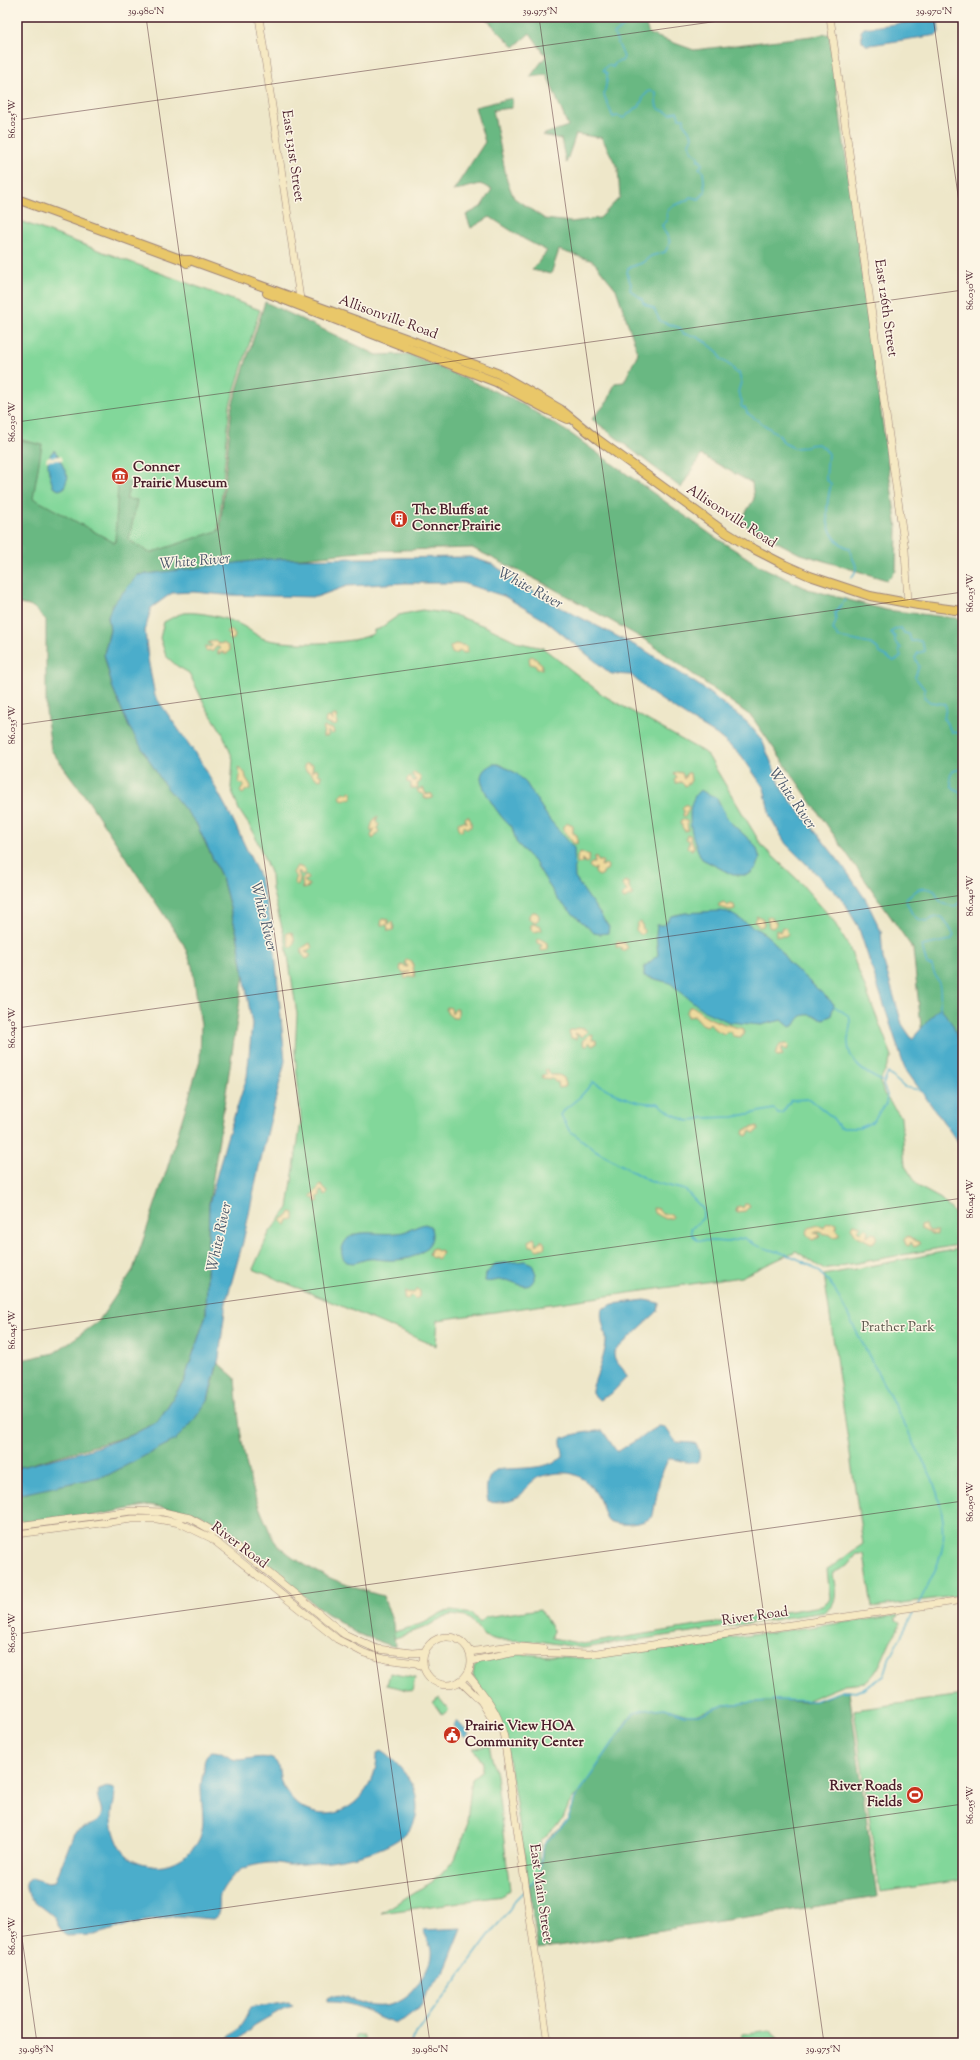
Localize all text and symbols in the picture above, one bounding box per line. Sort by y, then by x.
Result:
text: 39.980°N [128,4,164,19]
text: 39.975°N [523,4,558,19]
text: 39.970°N [916,4,952,19]
text: 86.025°W [5,99,20,139]
street label: East 131st Street [276,109,308,204]
street label: East 126th Street [868,258,902,358]
text: 86.030°W [963,270,978,310]
street label: Allisonville Road [336,291,440,345]
text: 86.030°W [5,402,20,442]
place label: Conner Prairie Museum [133,458,228,494]
museum icon: Conner Prairie Museum [110,466,130,486]
street label: Allisonville Road [682,480,780,554]
place label: The Bluffs at Conner Prairie [412,501,501,537]
building icon: The Bluffs at Conner Prairie [389,509,409,529]
water label: White River [159,548,232,576]
water label: White River [494,563,567,615]
text: 86.035°W [963,574,978,612]
text: 86.035°W [5,706,20,744]
water label: White River [763,764,821,835]
text: 86.040°W [963,876,978,916]
water label: White River [244,880,282,955]
text: 86.040°W [5,1008,20,1048]
text: 86.045°W [963,1180,978,1218]
water label: White River [202,1200,238,1274]
text: 86.045°W [5,1311,20,1349]
park label: Prather Park [861,1318,935,1338]
text: 86.050°W [963,1482,978,1522]
street label: River Road [206,1518,272,1574]
street label: River Road [720,1602,790,1632]
text: 86.050°W [5,1613,20,1653]
place label: Prairie View HOA Community Center [465,1717,584,1753]
public building icon: Prairie View HOA Community Center [442,1725,462,1745]
place label: River Roads Fields [829,1777,902,1813]
sports icon: River Roads Fields [905,1785,925,1805]
text: 86.055°W [963,1786,978,1824]
street label: East Main Street [523,1843,557,1944]
text: 86.055°W [5,1917,20,1955]
text: 39.985°N [19,2042,54,2057]
text: 39.980°N [412,2042,448,2057]
text: 39.975°N [806,2042,841,2057]

